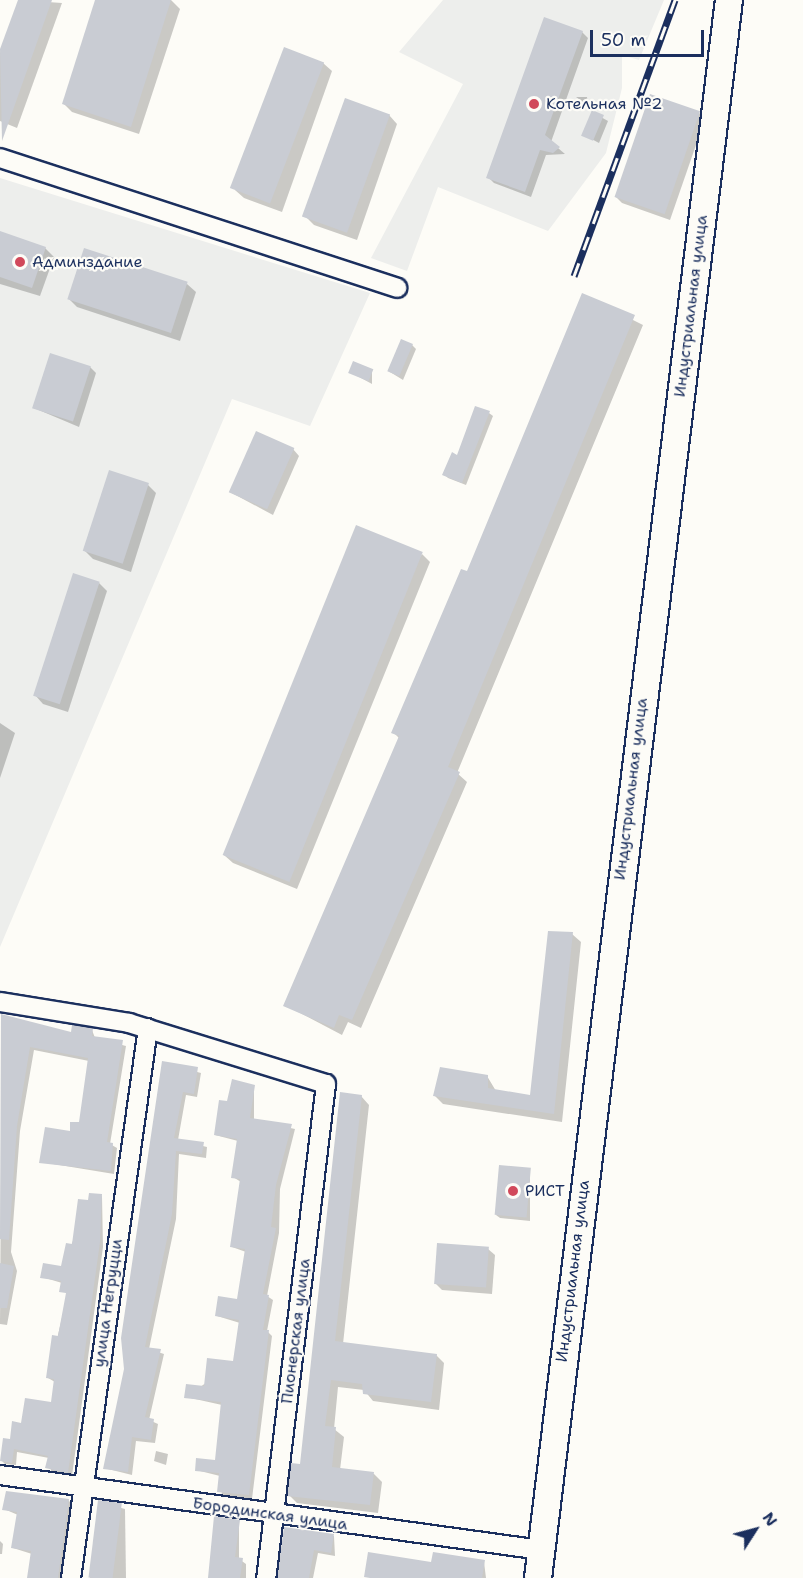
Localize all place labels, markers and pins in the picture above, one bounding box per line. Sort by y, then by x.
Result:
place label: Котельная №2 [546,94,662,114]
marker: Котельная №2 [527,97,541,111]
place label: Админздание [32,252,142,272]
marker: Админздание [13,255,27,269]
place label: РИСТ [525,1181,565,1201]
marker: РИСТ [506,1184,520,1198]

